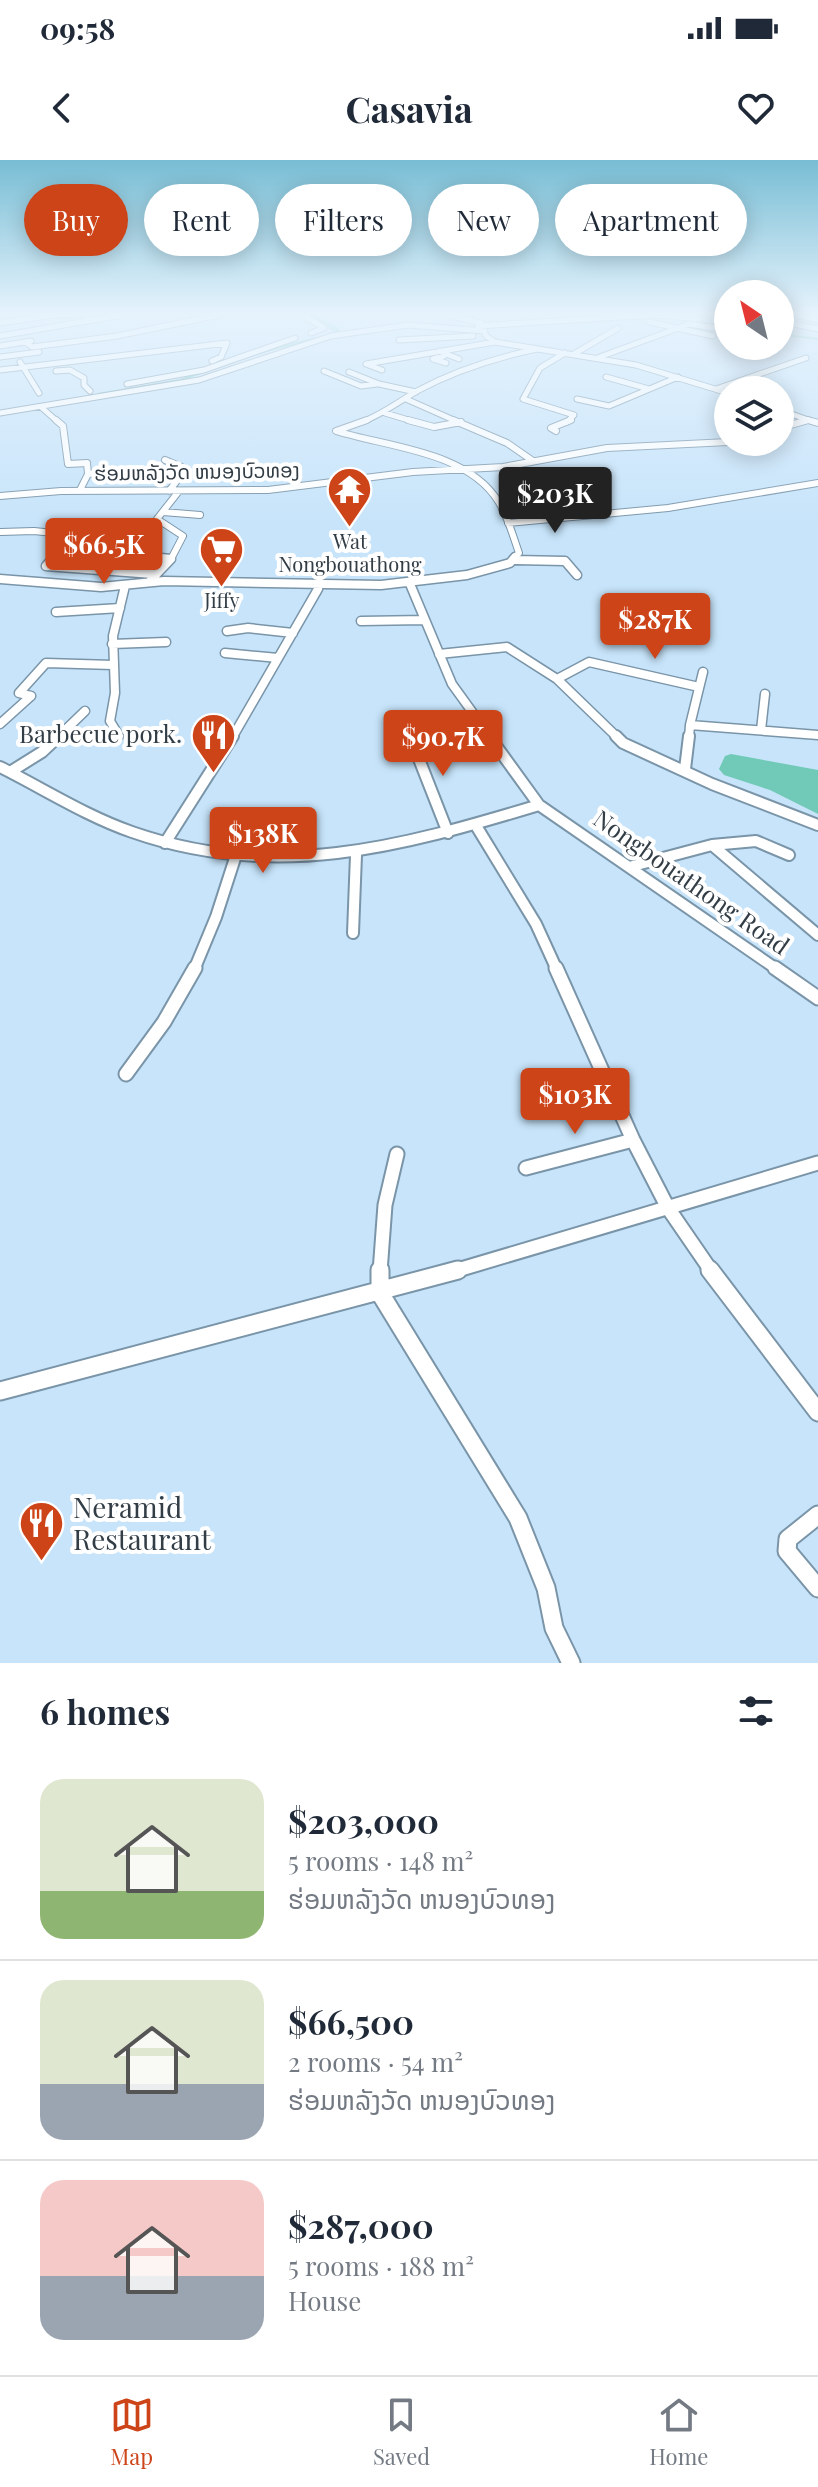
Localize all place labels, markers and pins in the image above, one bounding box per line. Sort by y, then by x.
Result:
temple icon: Wat Nongbouathong [326,466,374,529]
pin: $203K [499,467,611,535]
pin: $66.5K [39,518,169,586]
supermarket icon: Jiffy [198,525,246,588]
place label: Wat Nongbouathong [279,527,422,577]
place label: Jiffy [203,586,240,613]
pin: $287K [599,593,711,661]
pin: $90.7K [378,710,508,778]
restaurant icon: Barbecue pork. [189,711,237,774]
place label: Barbecue pork. [19,717,182,749]
pin: $138K [207,807,319,875]
pin: $103K [519,1068,631,1136]
place label: Neramid Restaurant [73,1488,212,1557]
restaurant icon: Neramid Restaurant [18,1500,66,1563]

